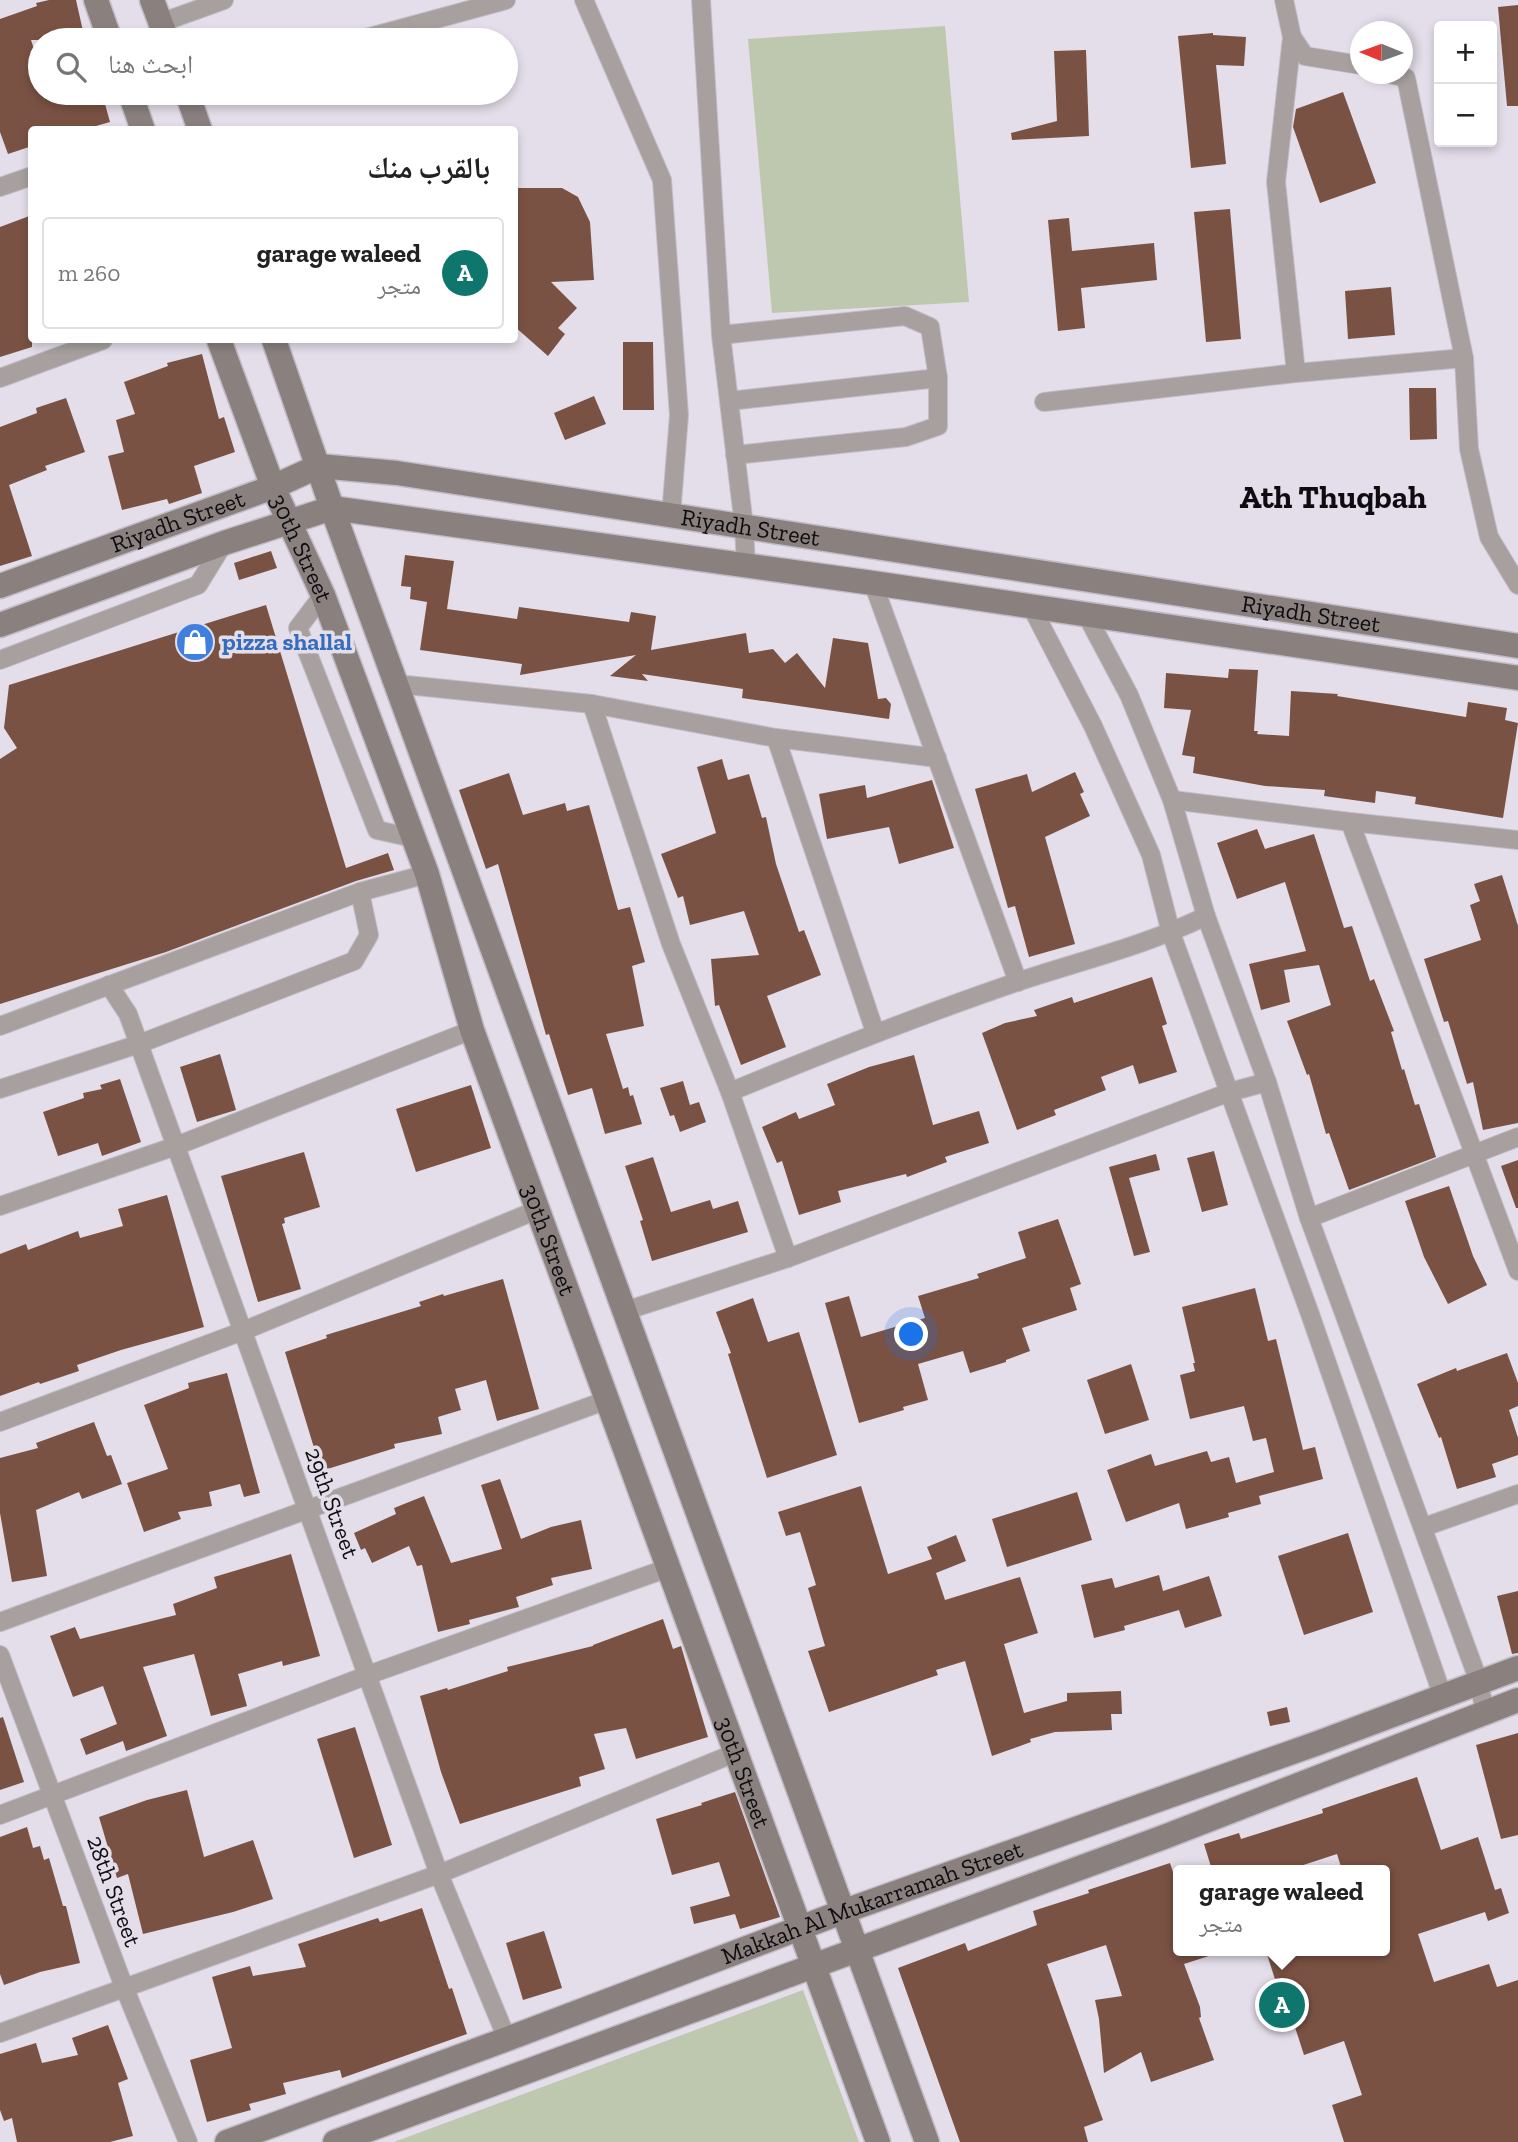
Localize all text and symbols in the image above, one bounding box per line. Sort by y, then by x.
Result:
north arrow [1350,21,1413,84]
map controls [1434,21,1497,147]
button: + [1434,21,1497,84]
search box [28,28,518,105]
icon: search [52,48,90,86]
text: ابحث هنا [108,48,193,80]
button: − [1434,84,1497,147]
text: بالقرب منك [367,150,490,186]
text: garage waleed [257,237,421,269]
text: 260 m [58,259,120,287]
text: A [457,259,473,287]
text: متجر [378,272,421,300]
district label: Ath Thuqbah [1239,478,1427,516]
street label: Riyadh Street [107,484,248,559]
street label: 30th Street [264,489,339,606]
street label: Riyadh Street [679,502,822,552]
street label: Riyadh Street [1239,589,1383,639]
shop icon: pizza shallal [174,621,216,663]
place label: pizza shallal [222,627,352,656]
street label: 30th Street [515,1180,583,1299]
your location [894,1317,928,1351]
street label: 29th Street [299,1443,366,1562]
street label: 30th Street [710,1713,777,1832]
street label: 28th Street [81,1831,148,1950]
street label: Makkah Al Mukarramah Street [717,1834,1027,1970]
popup [1173,1865,1390,1956]
text: garage waleed [1199,1875,1364,1907]
text: متجر [1199,1910,1243,1938]
pin: A [1259,1979,1305,2031]

